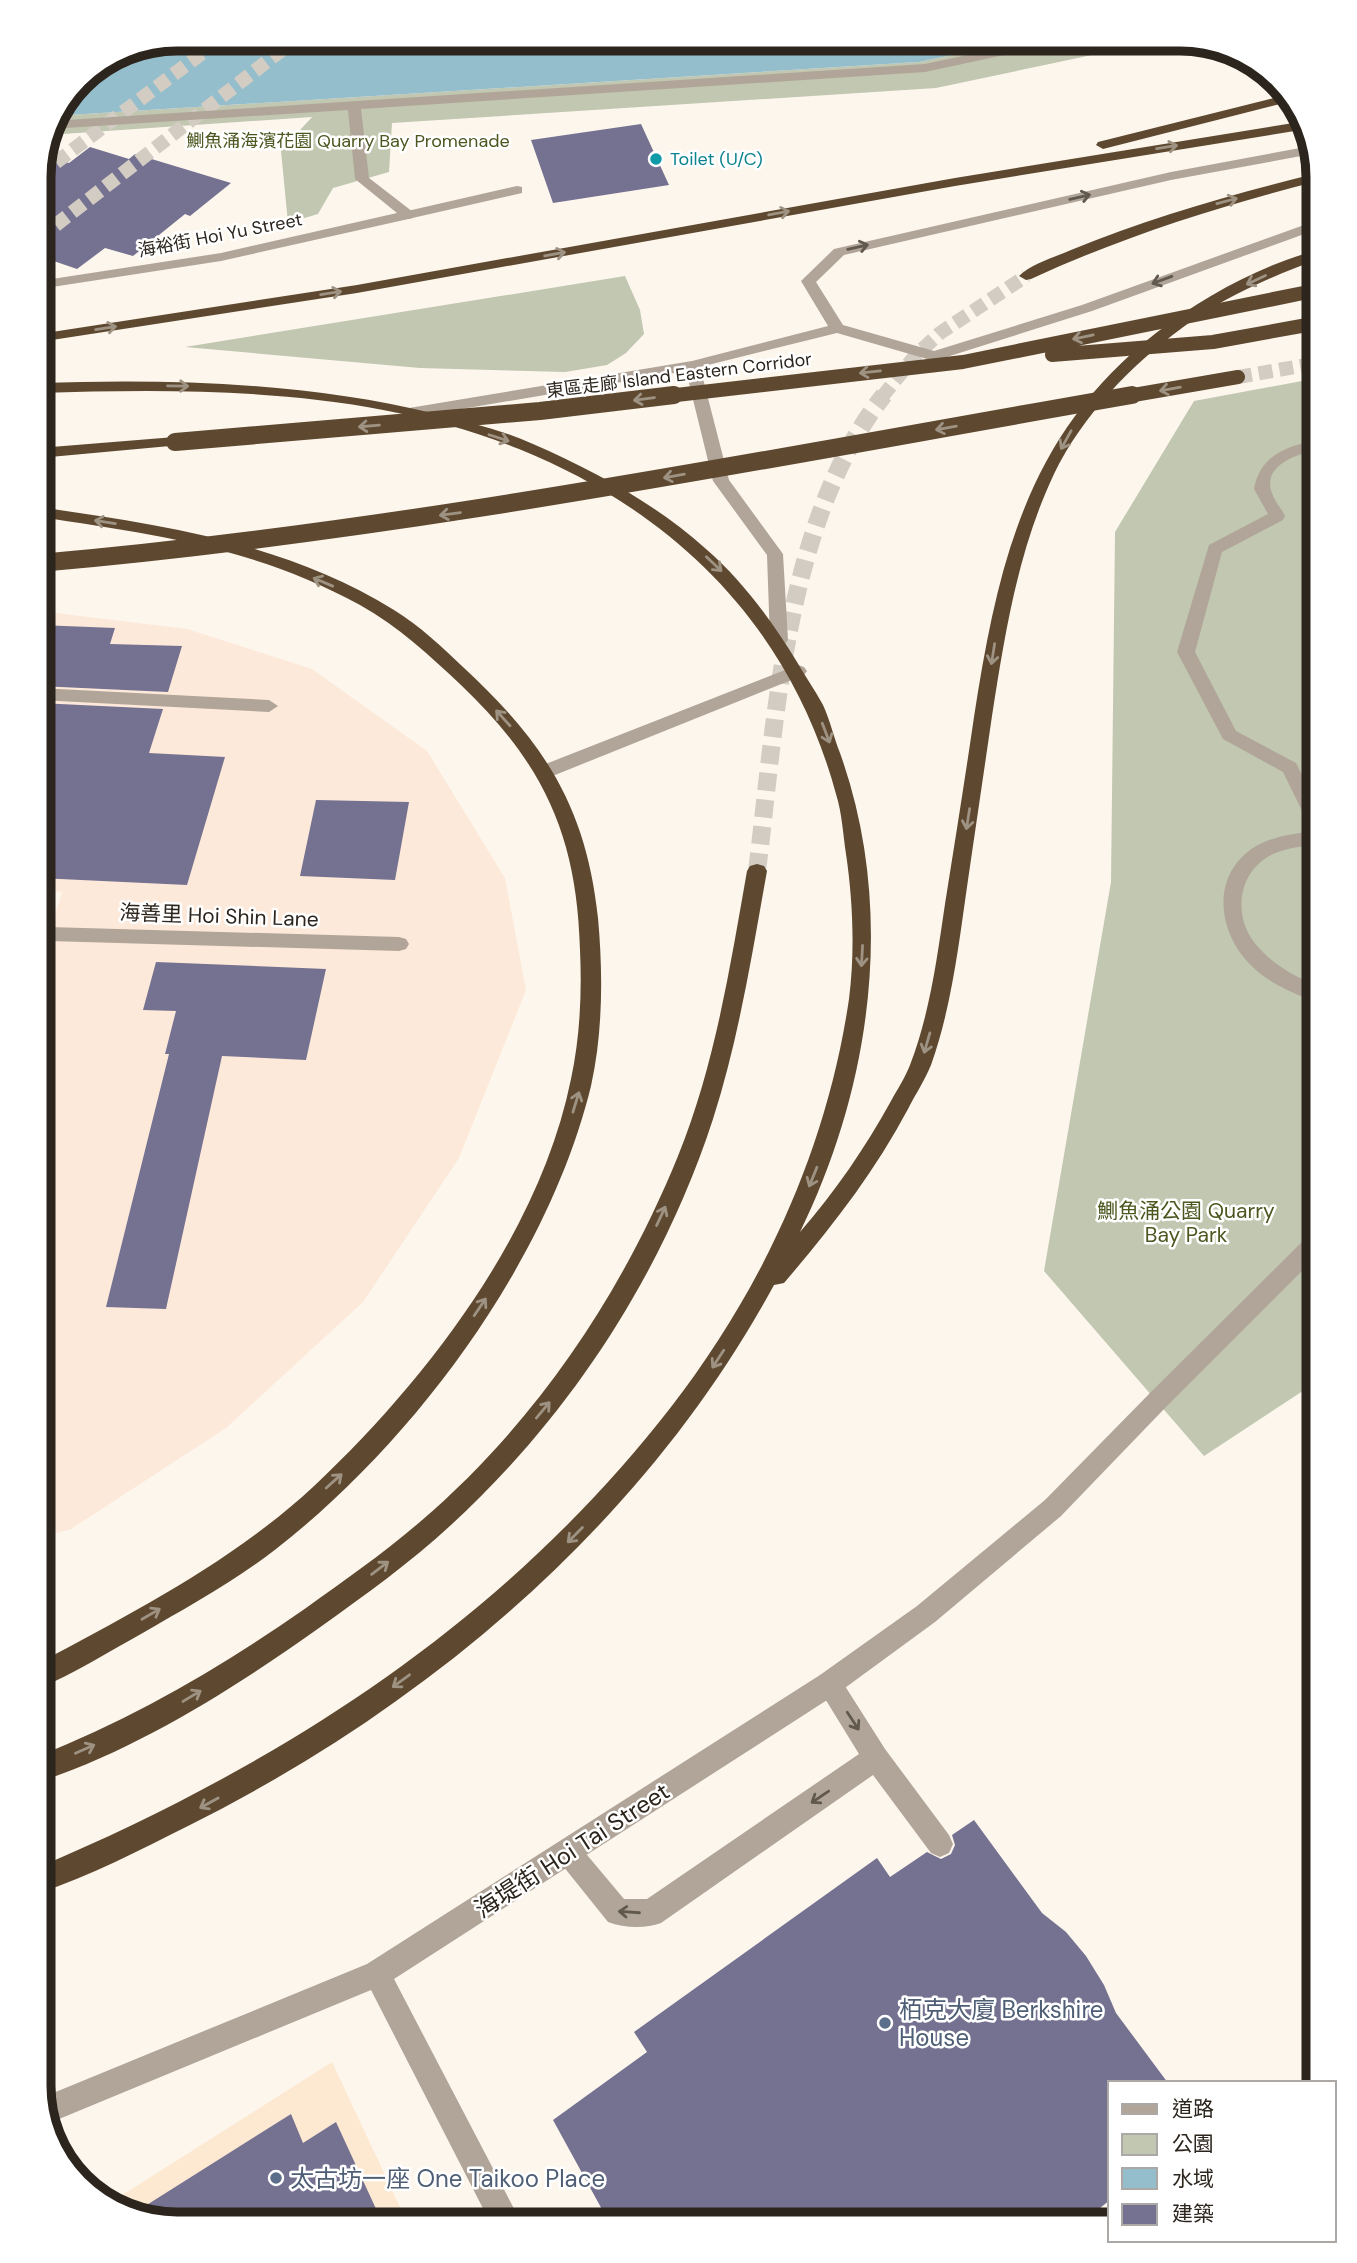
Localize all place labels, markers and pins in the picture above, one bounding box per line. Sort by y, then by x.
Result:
place label: Toilet (U/C) [670,147,763,171]
marker: Toilet (U/C) [648,151,664,167]
place label: 栢克大廈 Berkshire House [899,1994,1103,2053]
marker: 栢克大廈 Berkshire House [877,2015,893,2031]
place label: 太古坊一座 One Taikoo Place [290,2163,605,2194]
marker: 太古坊一座 One Taikoo Place [268,2170,284,2186]

